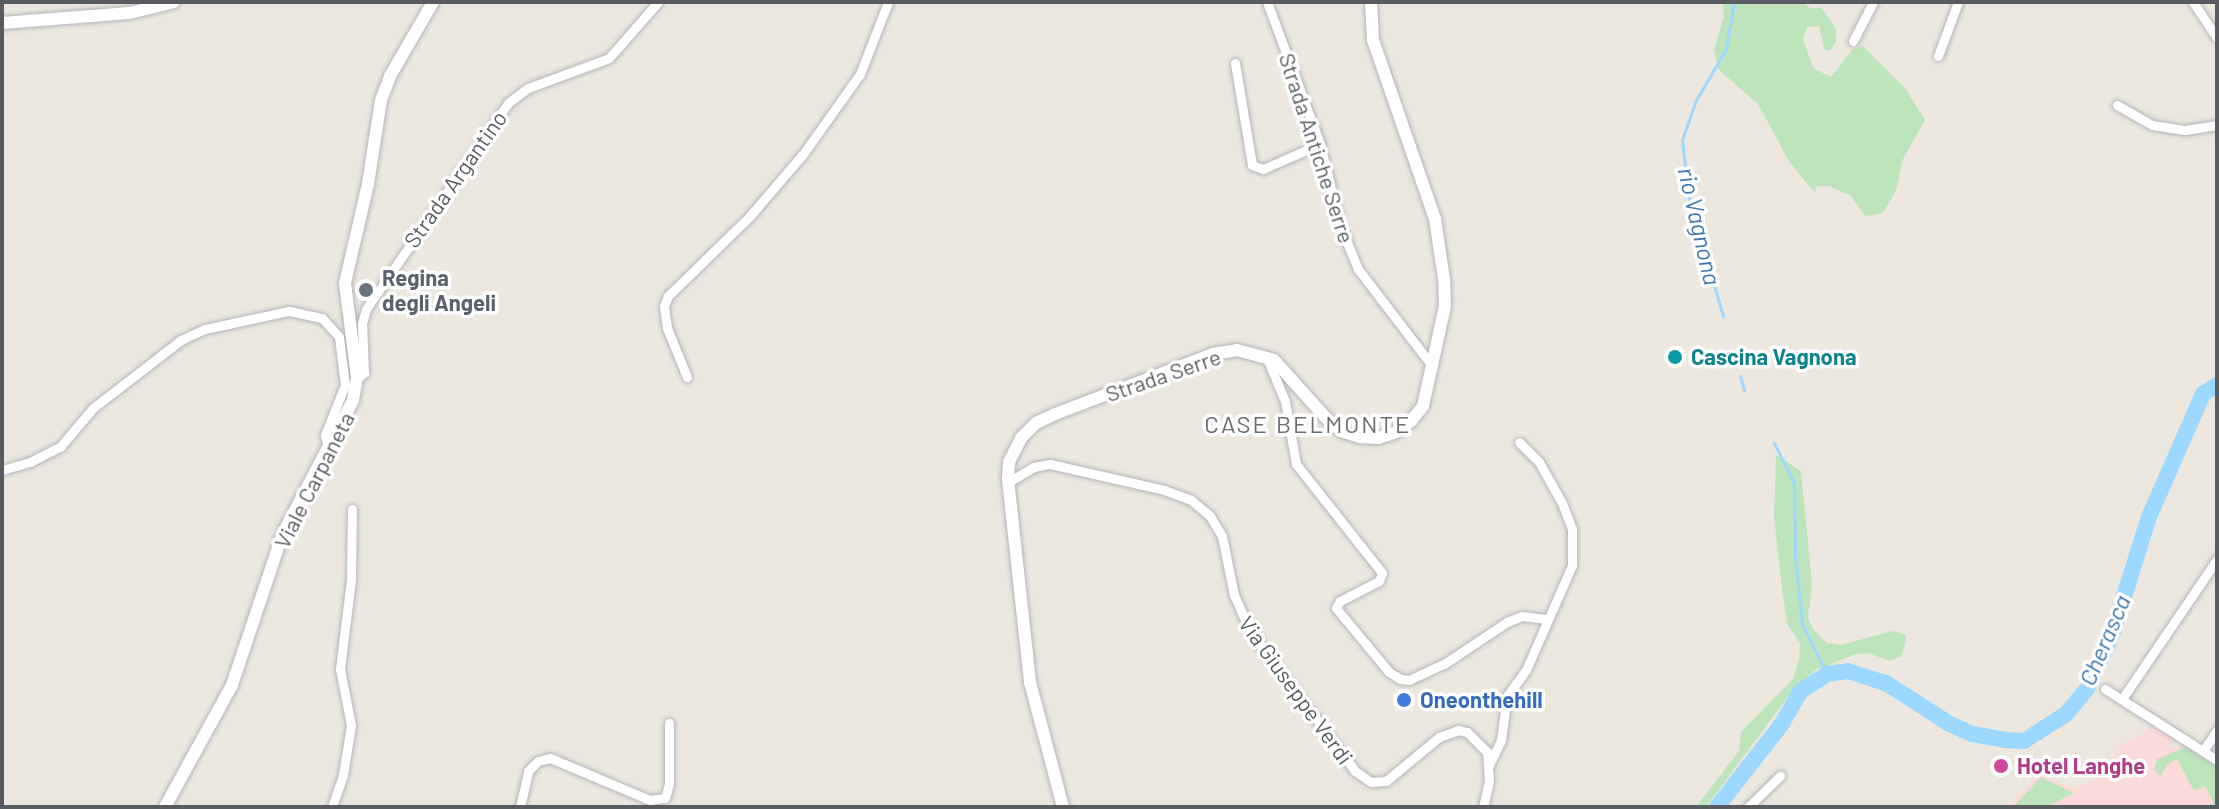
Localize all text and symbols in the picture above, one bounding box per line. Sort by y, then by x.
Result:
street label: Strada Antiche Serre [1274,50,1360,246]
street label: Strada Argantino [398,105,512,253]
water label: rio Vagnona [1672,164,1728,288]
place label: Regina degli Angeli [382,264,496,316]
marker: Regina degli Angeli [357,281,375,299]
street label: Strada Serre [1102,343,1224,407]
place label: Cascina Vagnona [1691,344,1857,370]
marker: Cascina Vagnona [1666,348,1684,366]
street label: Viale Carpaneta [268,407,360,553]
district label: CASE BELMONTE [1204,410,1412,438]
water label: Cherasca [2072,590,2136,690]
street label: Via Giuseppe Verdi [1233,611,1359,769]
place label: Oneonthehill [1420,687,1543,713]
marker: Oneonthehill [1395,691,1413,709]
place label: Hotel Langhe [2017,753,2145,779]
marker: Hotel Langhe [1992,757,2010,775]

